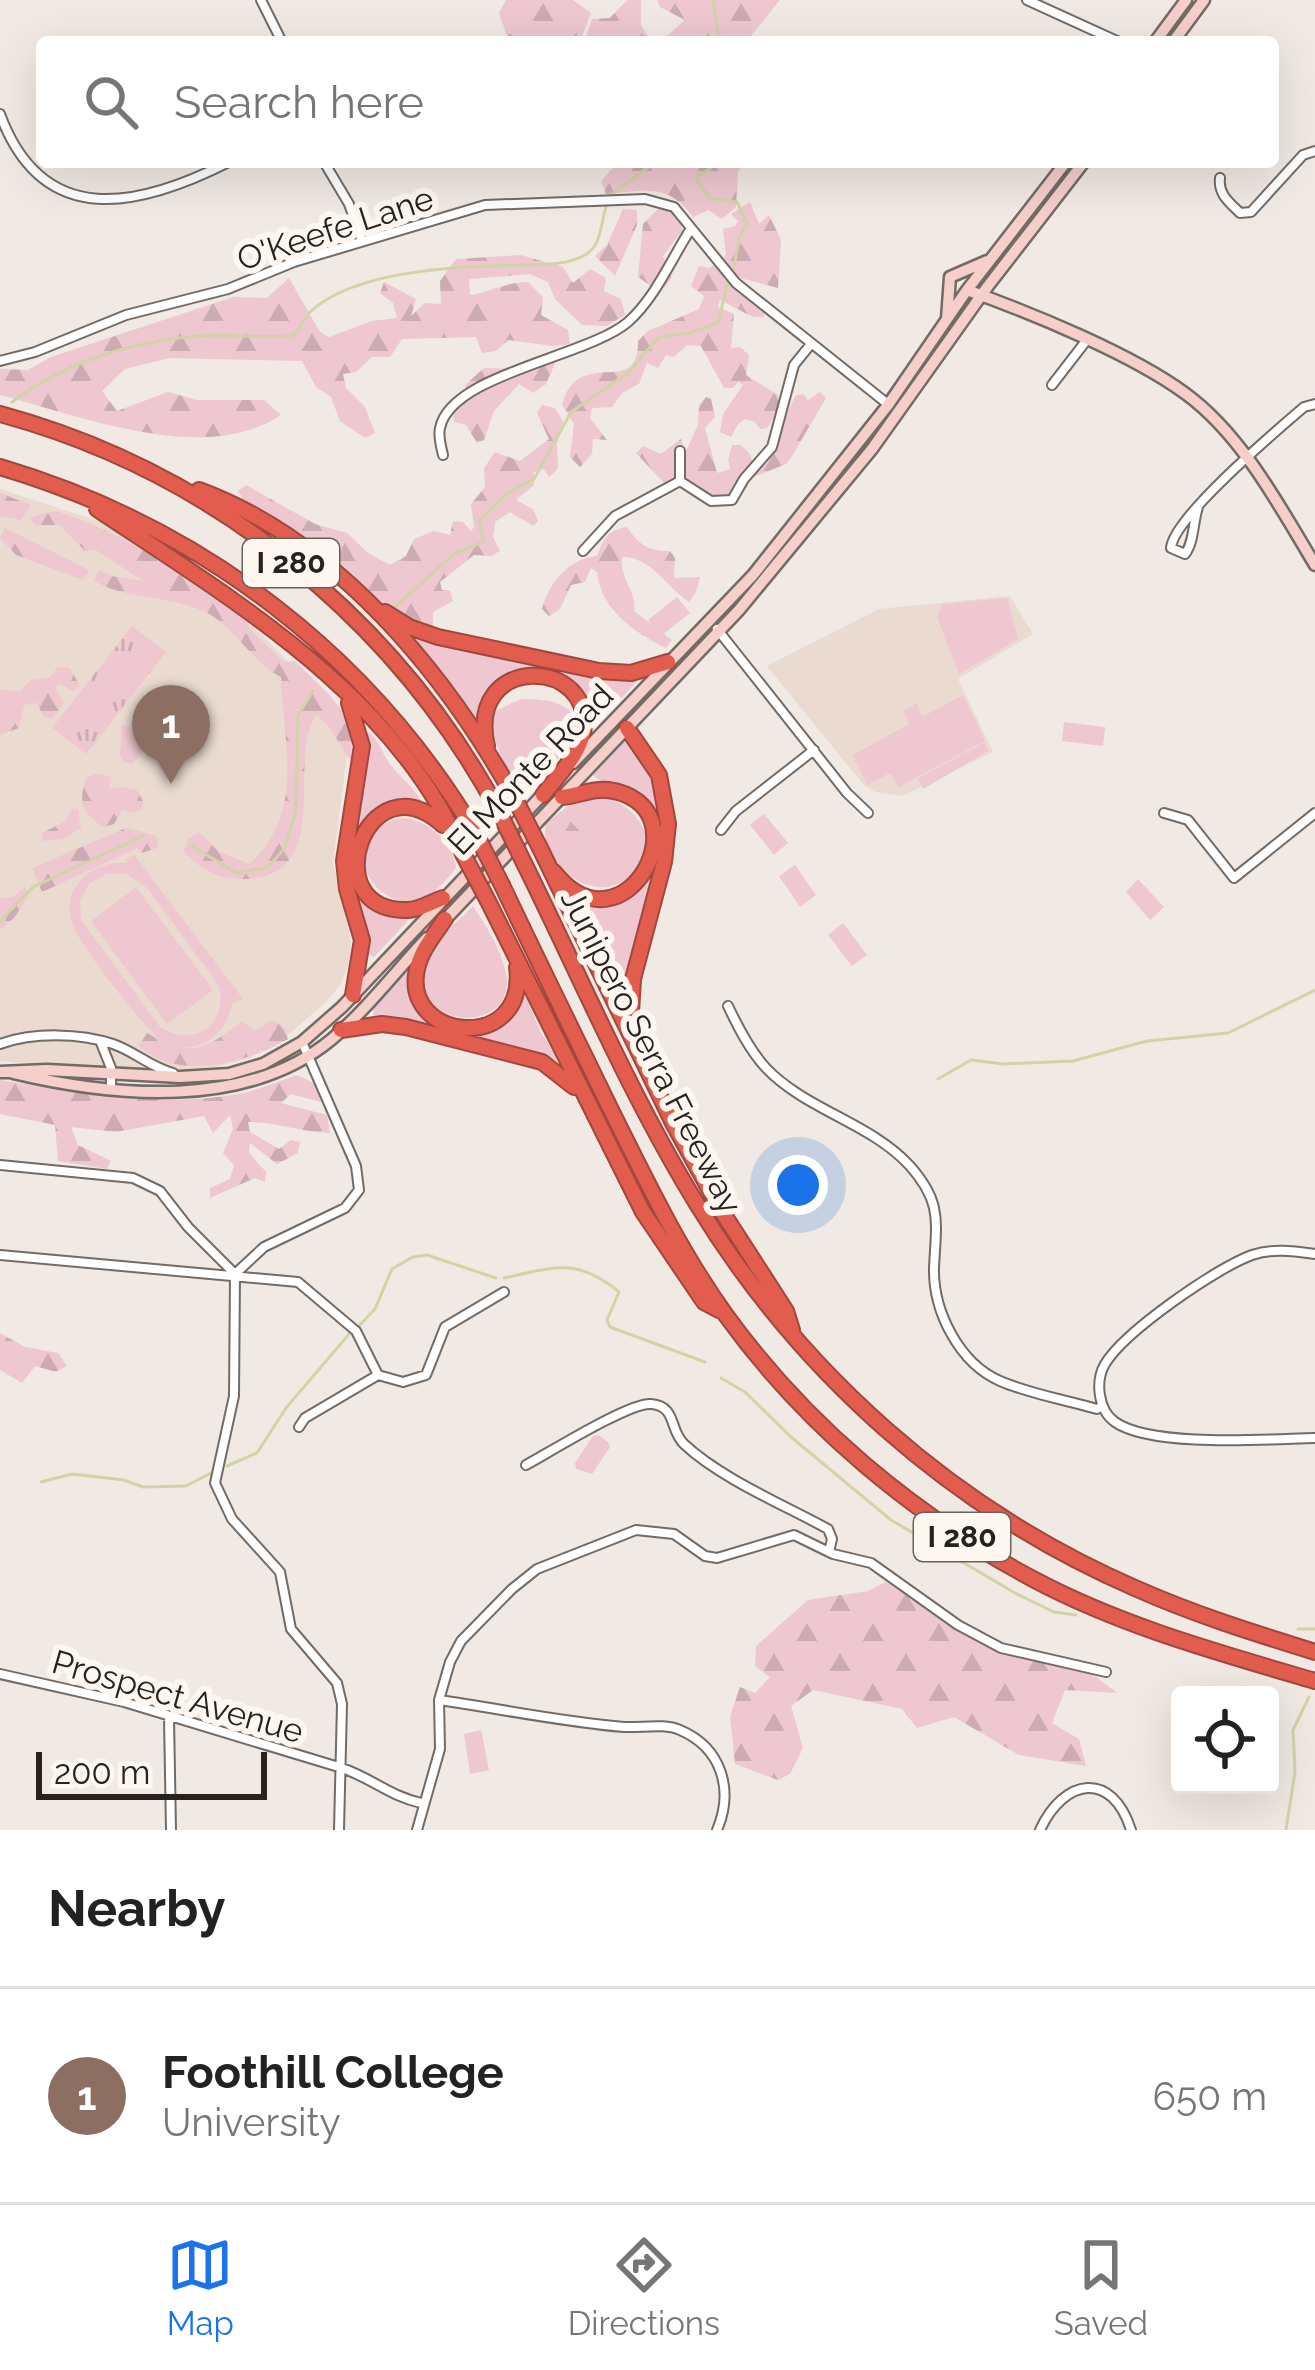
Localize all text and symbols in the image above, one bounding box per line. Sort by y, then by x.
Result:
search box [36,36,1279,168]
icon: search [78,69,144,135]
text: Search here [174,76,424,129]
street label: O'Keefe Lane [232,178,438,279]
road number: I 280 [243,539,339,587]
street label: El Monte Road [439,676,621,863]
pin: 1 [132,685,210,784]
street label: Junipero Serra Freeway [553,883,750,1220]
your location [768,1155,828,1215]
road number: I 280 [914,1513,1010,1561]
street label: Prospect Avenue [48,1642,308,1751]
map controls [1171,1686,1279,1794]
button: locate [1171,1686,1279,1794]
scale bar [36,1746,267,1799]
text: 200 m [54,1753,150,1792]
text: Nearby [48,1878,225,1938]
text: Foothill College [162,2046,504,2099]
text: 1 [77,2073,97,2119]
text: 650 m [1153,2073,1267,2119]
text: University [162,2099,341,2145]
tab: Map [167,2232,234,2343]
tab: Directions [568,2232,720,2343]
tab: Saved [1054,2232,1148,2343]

